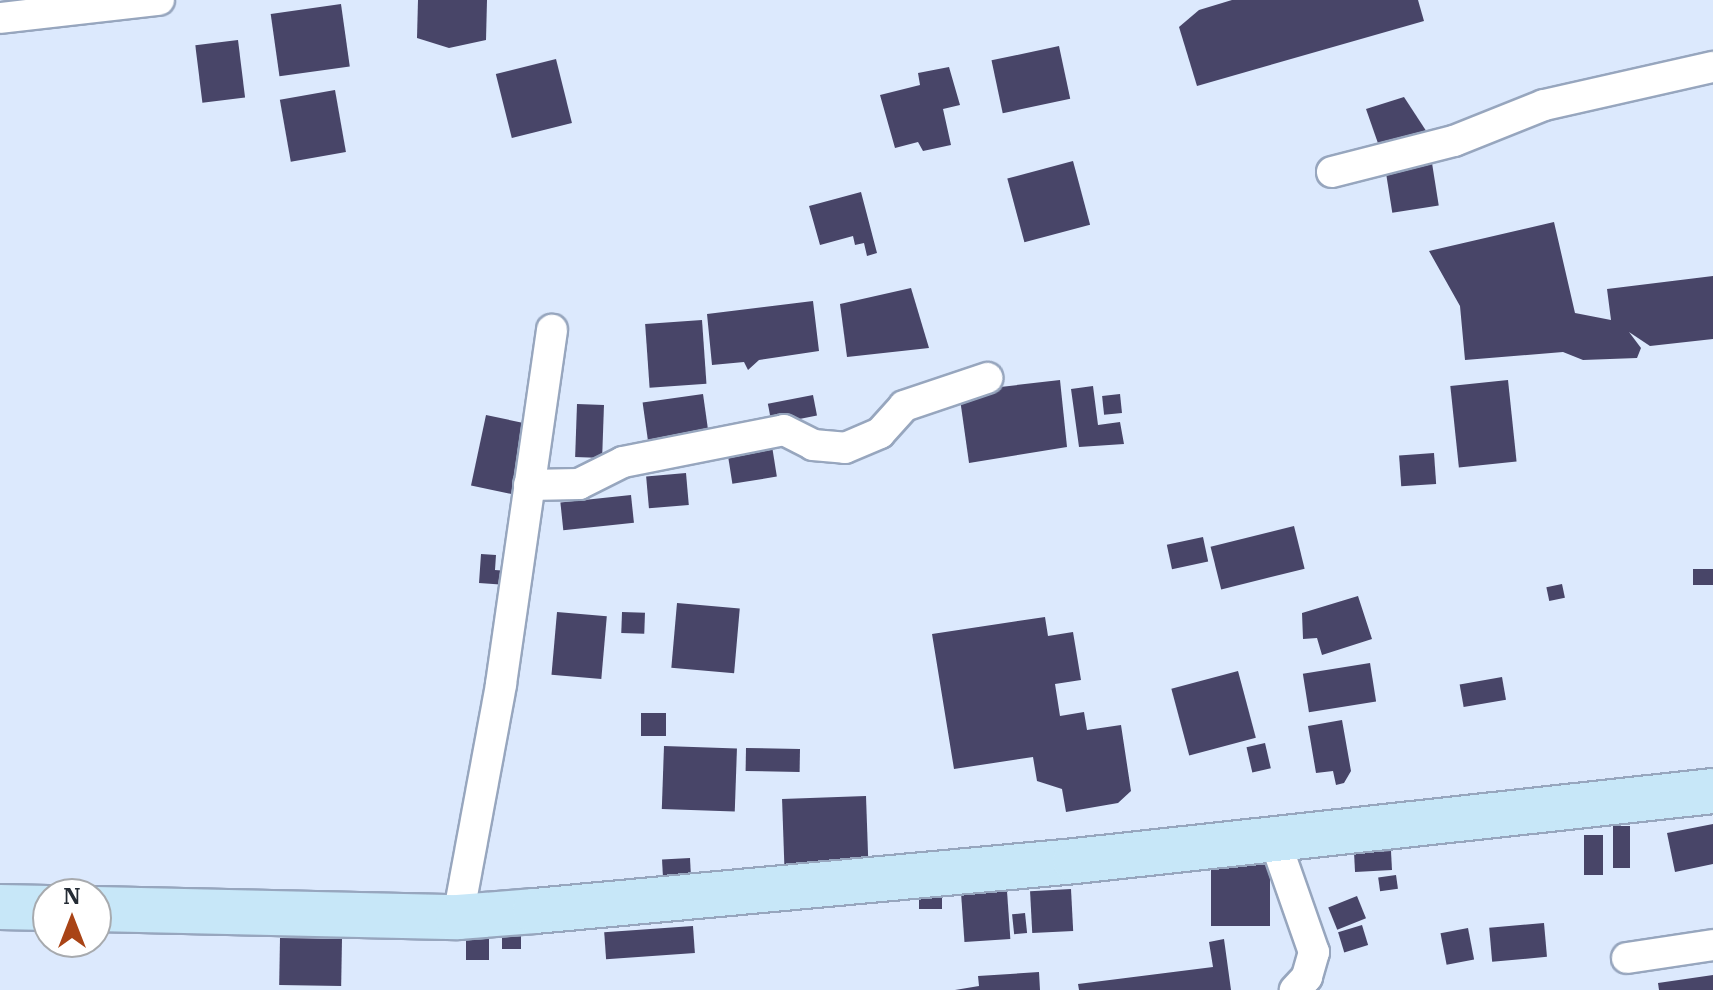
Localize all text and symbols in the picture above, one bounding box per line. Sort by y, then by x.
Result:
north arrow [32,878,112,958]
text: N [63,881,81,910]

